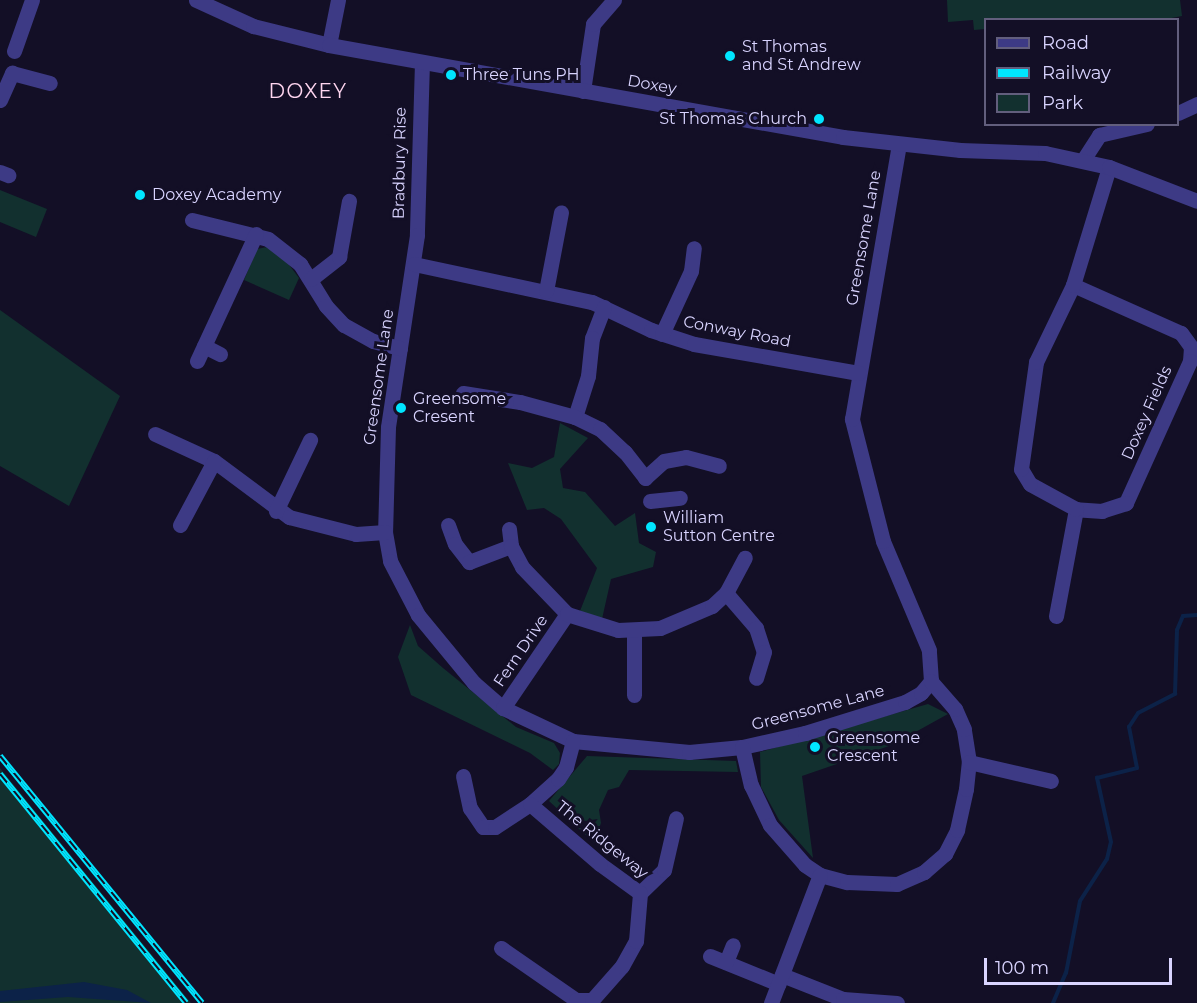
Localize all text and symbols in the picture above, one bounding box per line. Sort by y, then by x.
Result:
legend [984,18,1179,126]
text: Road [1042,32,1089,54]
place label: St Thomas and St Andrew [742,37,861,75]
marker: St Thomas and St Andrew [723,49,737,63]
text: Railway [1042,62,1111,84]
place label: Three Tuns PH [463,65,580,85]
marker: Three Tuns PH [444,68,458,82]
street label: Doxey [626,71,678,99]
district label: DOXEY [269,79,347,103]
text: Park [1042,92,1083,114]
street label: Bradbury Rise [389,107,411,219]
place label: St Thomas Church [659,109,807,129]
marker: St Thomas Church [812,112,826,126]
street label: Greensome Lane [843,169,885,307]
place label: Doxey Academy [152,185,281,205]
marker: Doxey Academy [133,188,147,202]
street label: Greensome Lane [360,308,398,446]
street label: Conway Road [682,312,792,352]
street label: Doxey Fields [1118,363,1176,463]
place label: Greensome Cresent [413,389,506,427]
marker: Greensome Cresent [394,401,408,415]
place label: William Sutton Centre [663,508,775,546]
marker: William Sutton Centre [644,520,658,534]
street label: Fern Drive [490,611,552,691]
street label: Greensome Lane [749,681,887,735]
place label: Greensome Crescent [827,728,920,766]
marker: Greensome Crescent [808,740,822,754]
street label: The Ridgeway [552,797,652,883]
scale bar [987,946,1174,984]
text: 100 m [995,957,1049,979]

